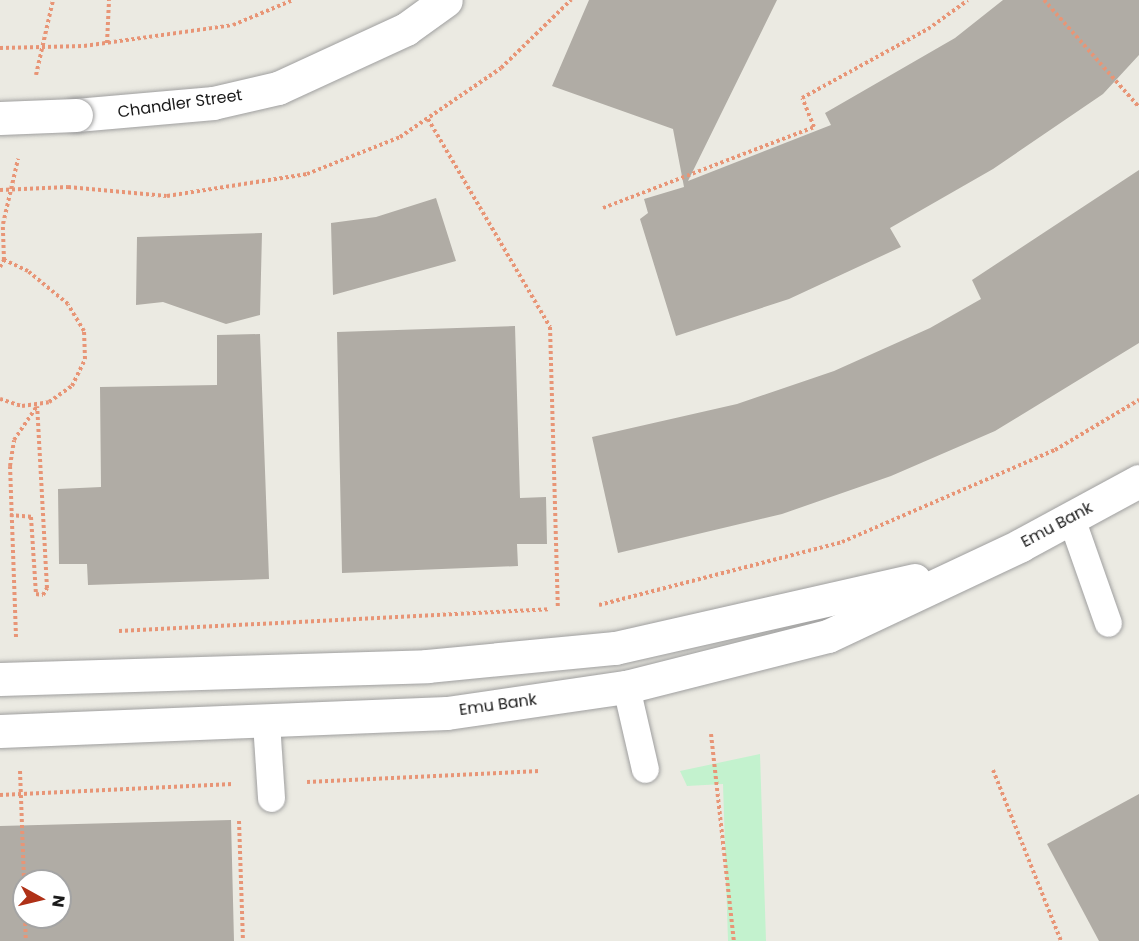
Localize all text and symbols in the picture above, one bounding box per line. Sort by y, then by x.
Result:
street label: Chandler Street [117,86,243,122]
street label: Emu Bank [1018,498,1096,552]
street label: Emu Bank [458,690,538,720]
north arrow [12,869,72,929]
text: N [46,894,71,909]

